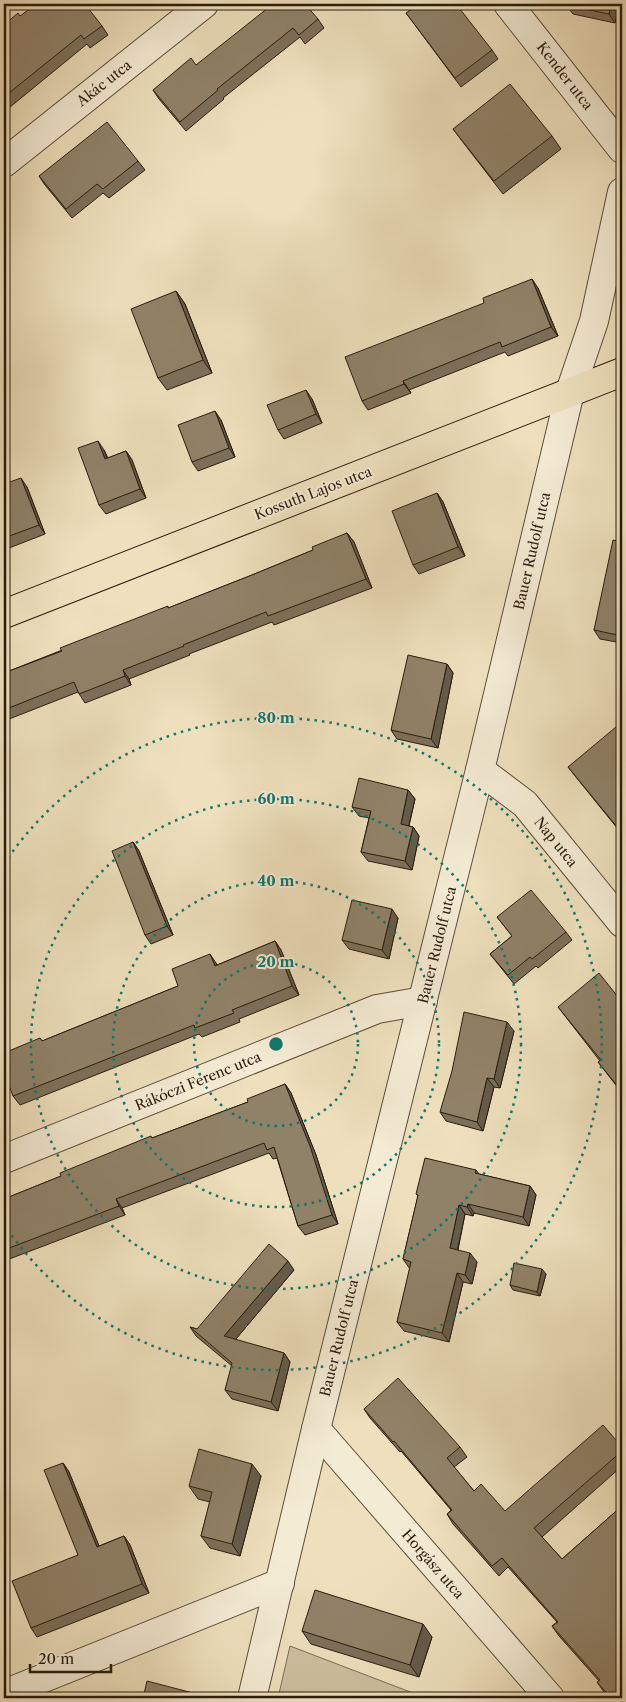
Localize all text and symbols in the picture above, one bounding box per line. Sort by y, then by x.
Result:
street label: Kender utca [533,38,597,114]
street label: Akác utca [72,56,136,111]
street label: Kossuth Lajos utca [252,462,375,524]
street label: Bauer Rudolf utca [510,490,554,612]
text: 80 m [257,708,295,727]
text: 60 m [257,789,295,808]
street label: Nap utca [530,813,582,871]
text: 40 m [257,871,295,890]
street label: Bauer Rudolf utca [414,884,460,1005]
text: 20 m [257,952,295,971]
centre of rings [267,1035,285,1053]
street label: Rákóczi Ferenc utca [132,1047,264,1115]
street label: Bauer Rudolf utca [316,1277,362,1398]
street label: Horgász utca [398,1526,468,1603]
scale bar [30,1642,111,1674]
text: 20 m [38,1649,74,1668]

